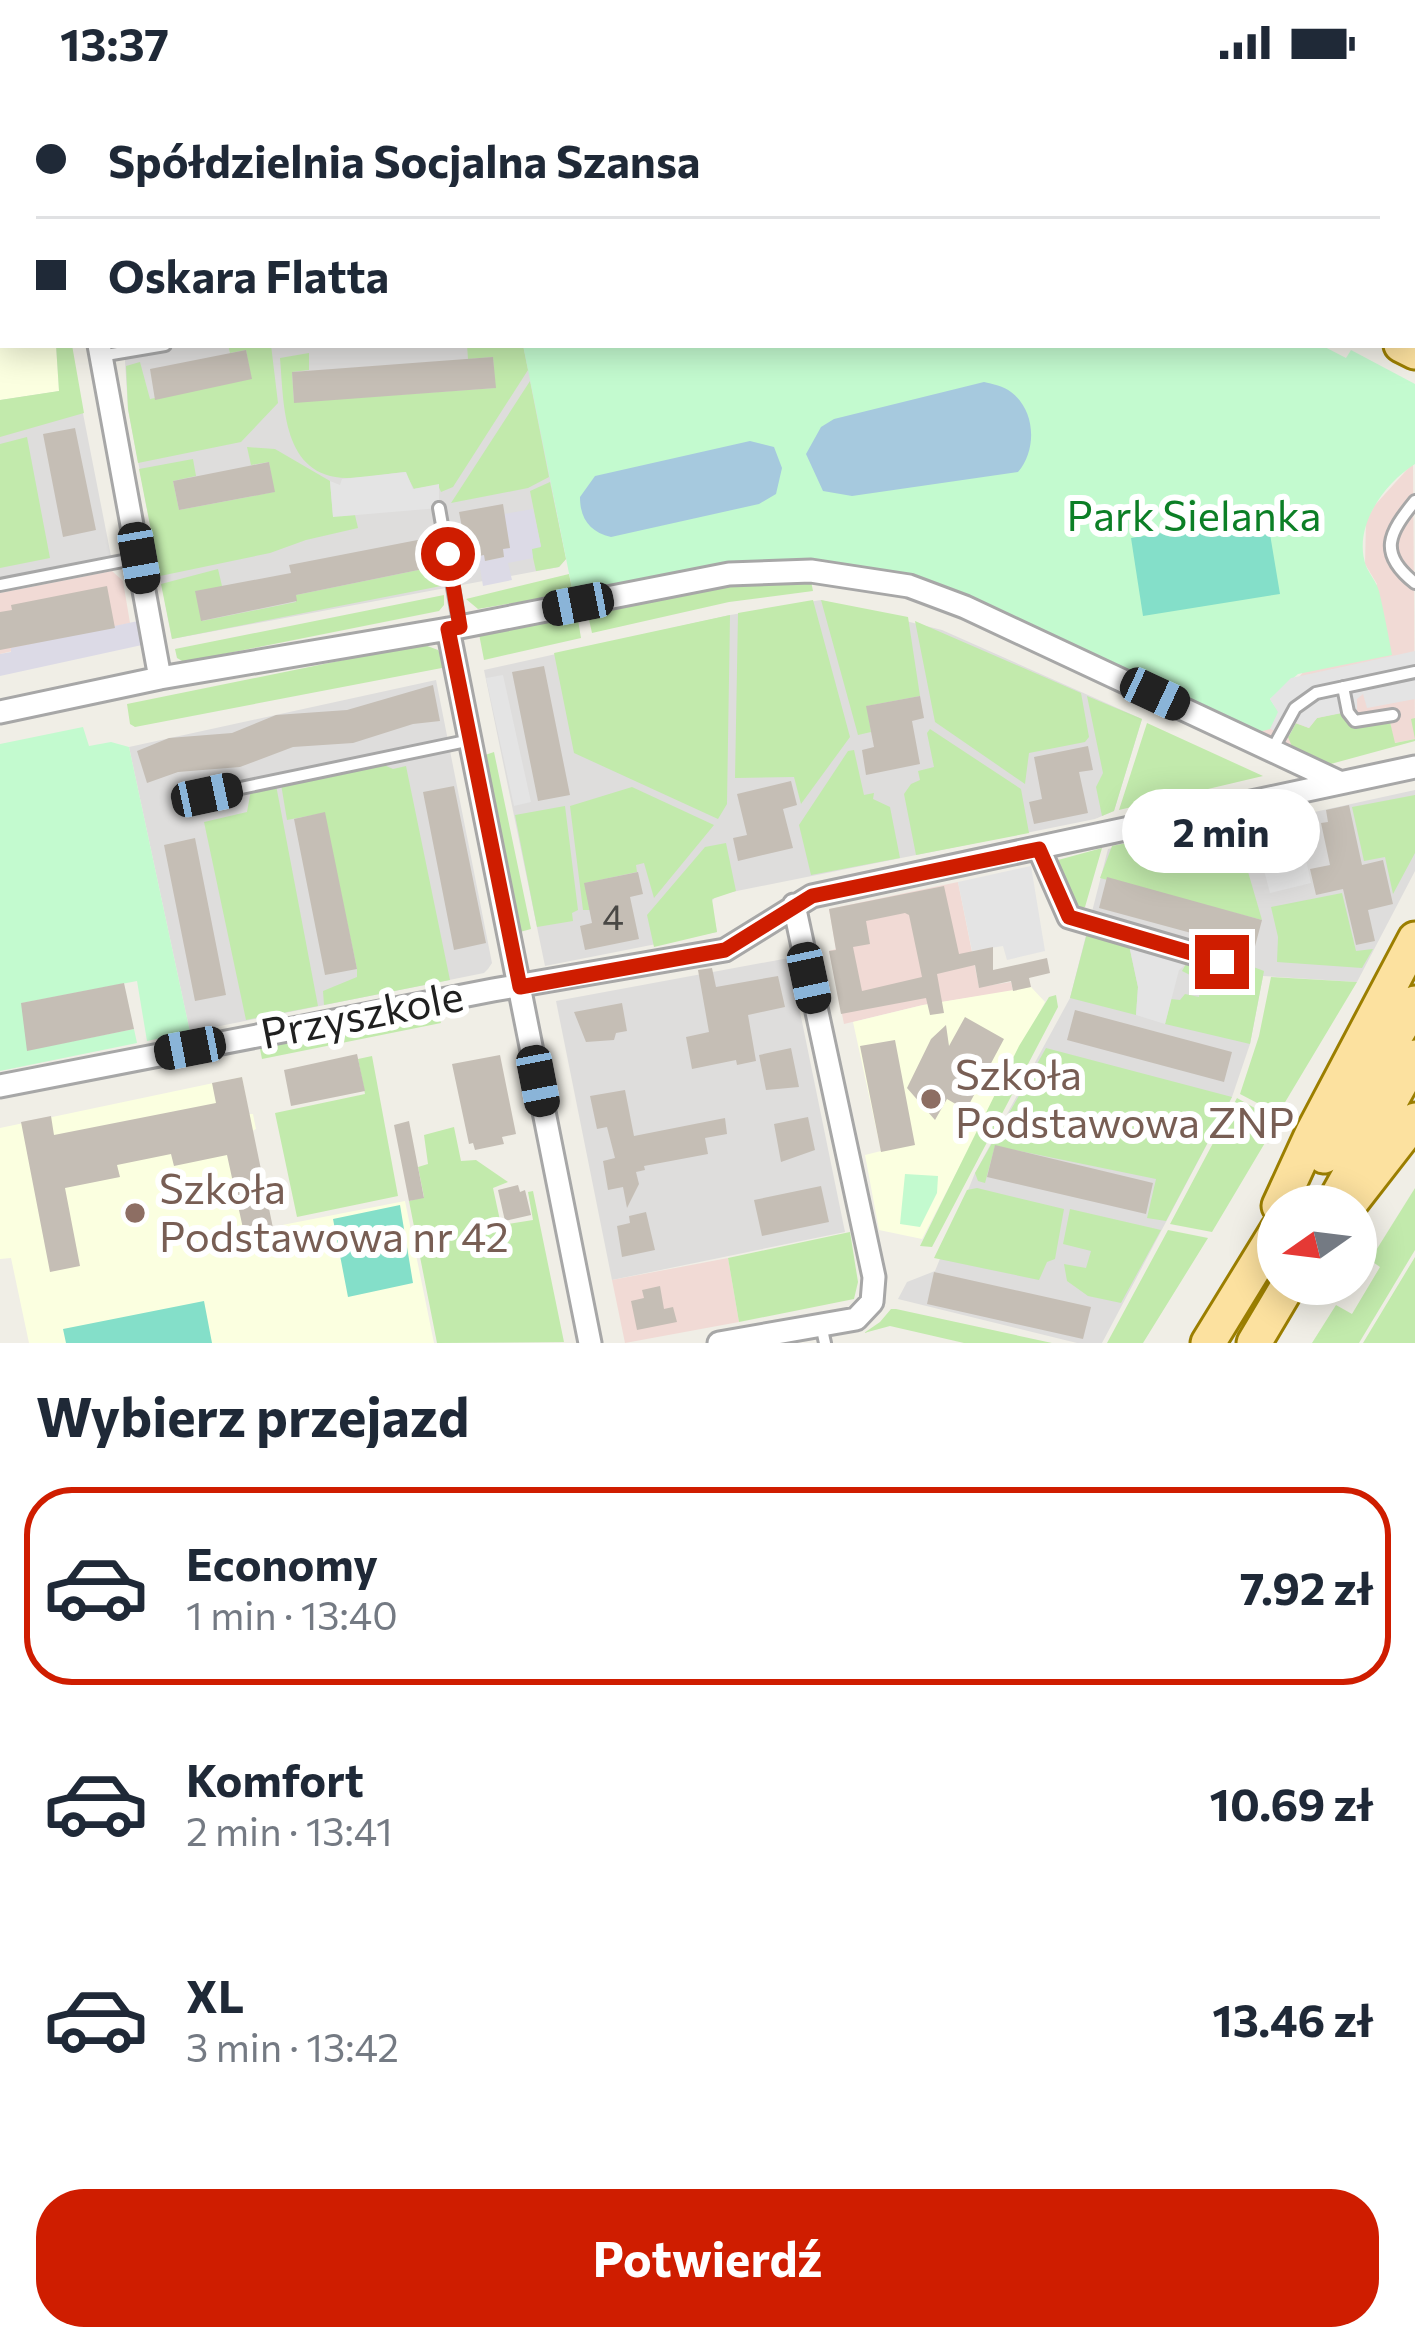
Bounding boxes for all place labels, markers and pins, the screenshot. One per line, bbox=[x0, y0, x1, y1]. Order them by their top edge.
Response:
place label: Szkoła Podstawowa ZNP bbox=[955, 1047, 1294, 1147]
marker: Szkoła Podstawowa ZNP bbox=[918, 1086, 944, 1112]
place label: Szkoła Podstawowa nr 42 bbox=[159, 1161, 509, 1261]
marker: Szkoła Podstawowa nr 42 bbox=[122, 1200, 148, 1226]

